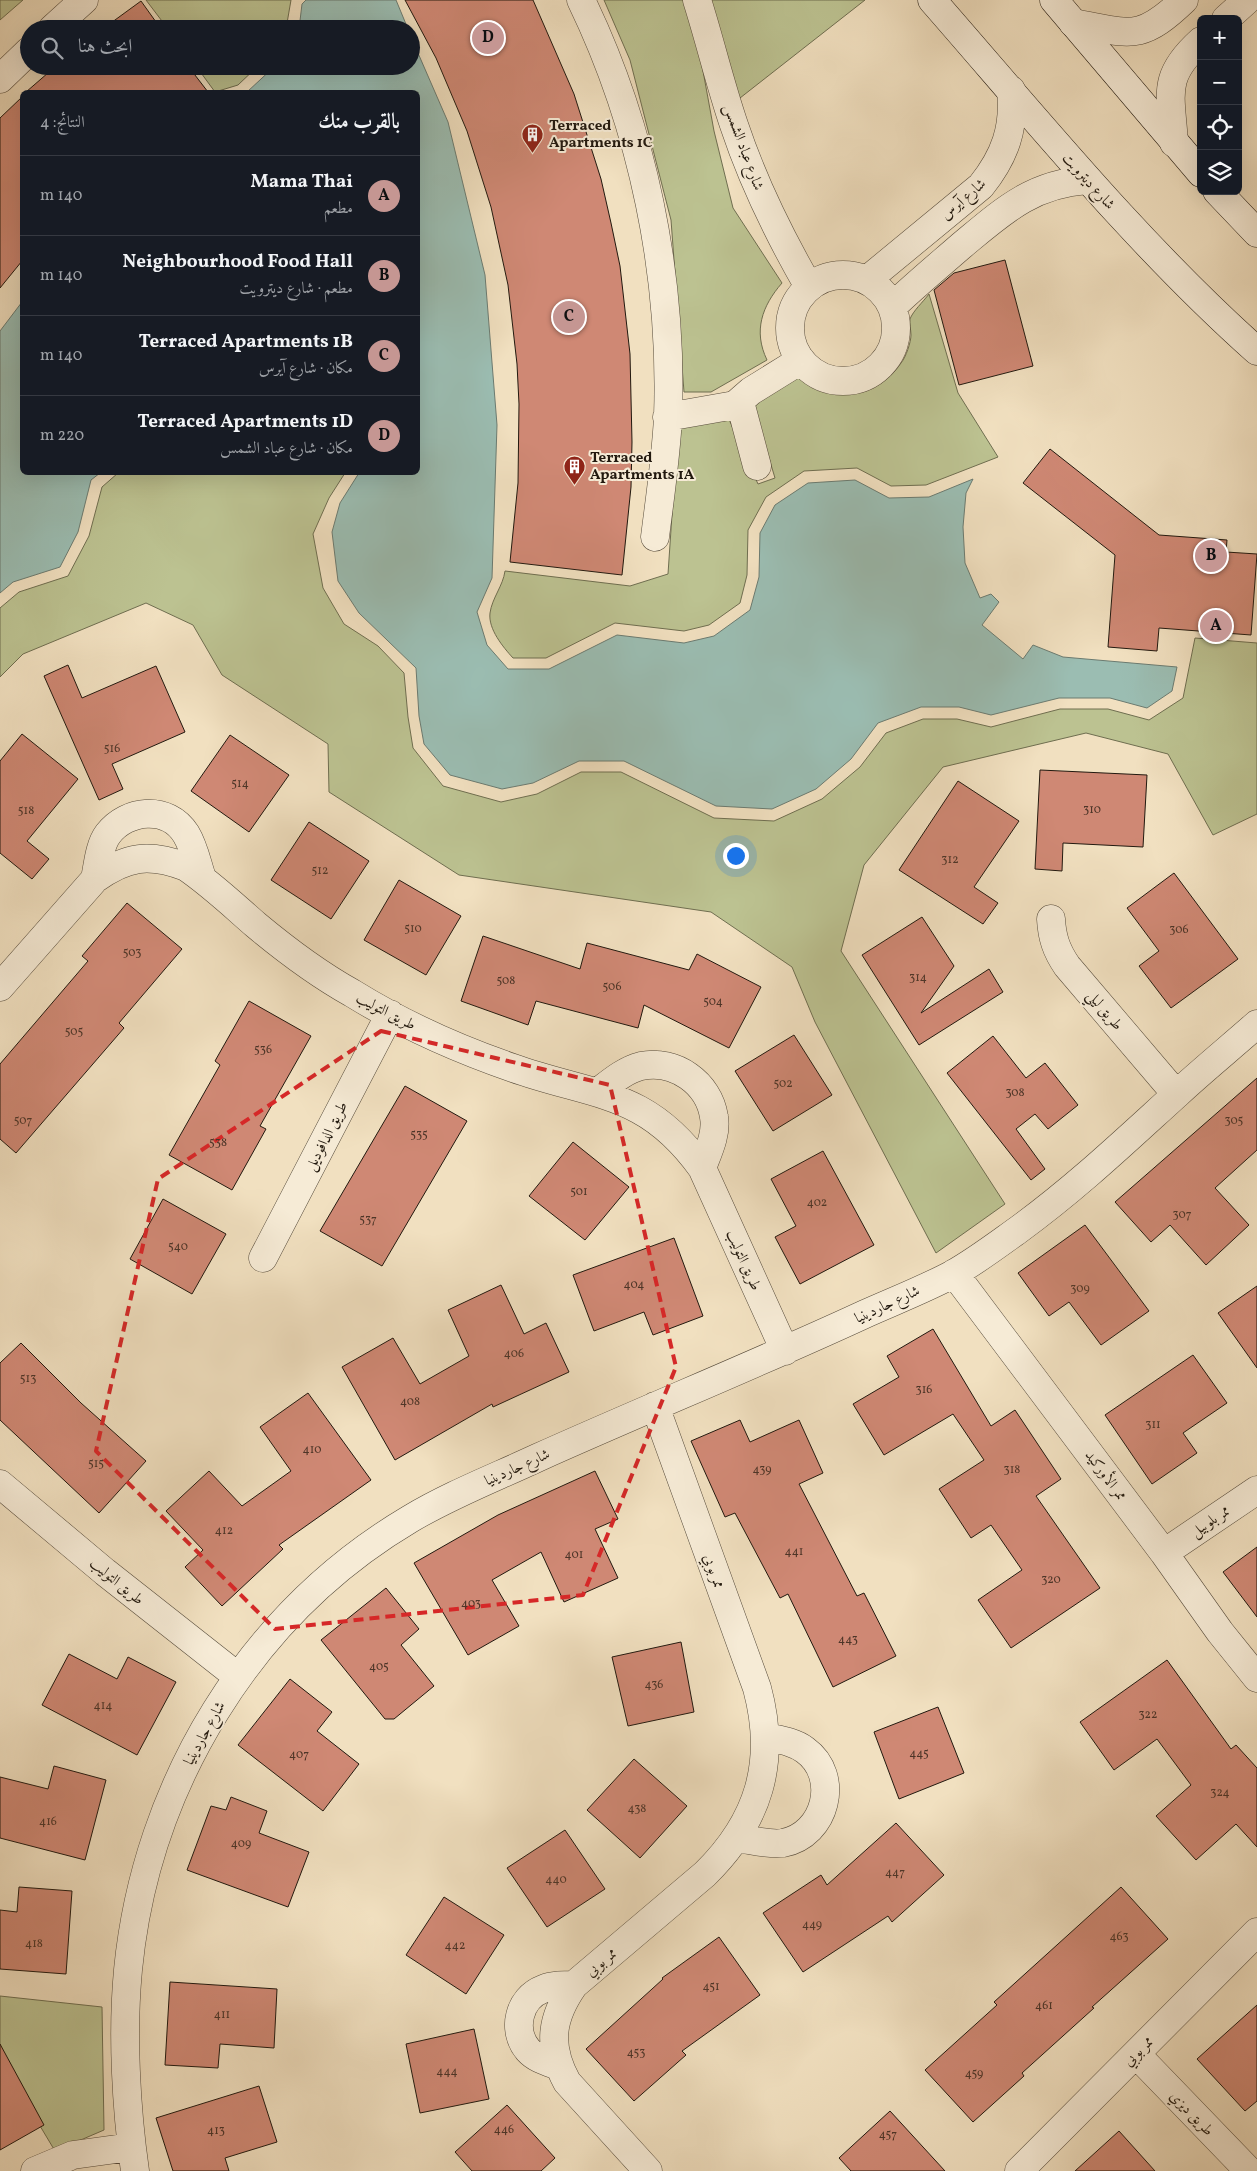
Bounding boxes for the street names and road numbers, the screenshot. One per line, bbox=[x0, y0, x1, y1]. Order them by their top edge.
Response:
street label: شارع عباد الشمس bbox=[716, 101, 768, 194]
street label: شارع ديترويت bbox=[1056, 149, 1119, 216]
street label: شارع آيرس bbox=[937, 174, 992, 227]
street label: طريق ليلي bbox=[1079, 986, 1127, 1037]
street label: طريق التوليب bbox=[352, 988, 419, 1036]
street label: طريق الدافوديل bbox=[301, 1098, 354, 1175]
street label: طريق التوليب bbox=[720, 1227, 765, 1294]
street label: شارع جاردينيا bbox=[852, 1281, 924, 1331]
street label: شارع جاردينيا bbox=[481, 1445, 554, 1493]
street label: ممر الأوركيد bbox=[1079, 1445, 1132, 1505]
street label: ممر بلوبيل bbox=[1187, 1501, 1235, 1543]
street label: ممر بوبي bbox=[697, 1551, 728, 1592]
street label: طريق التوليب bbox=[84, 1554, 148, 1611]
street label: شارع جاردينيا bbox=[179, 1698, 232, 1770]
street label: ممر بوبي bbox=[582, 1944, 622, 1983]
street label: ممر بوبي bbox=[1119, 2032, 1159, 2072]
street label: طريق ديزي bbox=[1164, 2087, 1218, 2141]

